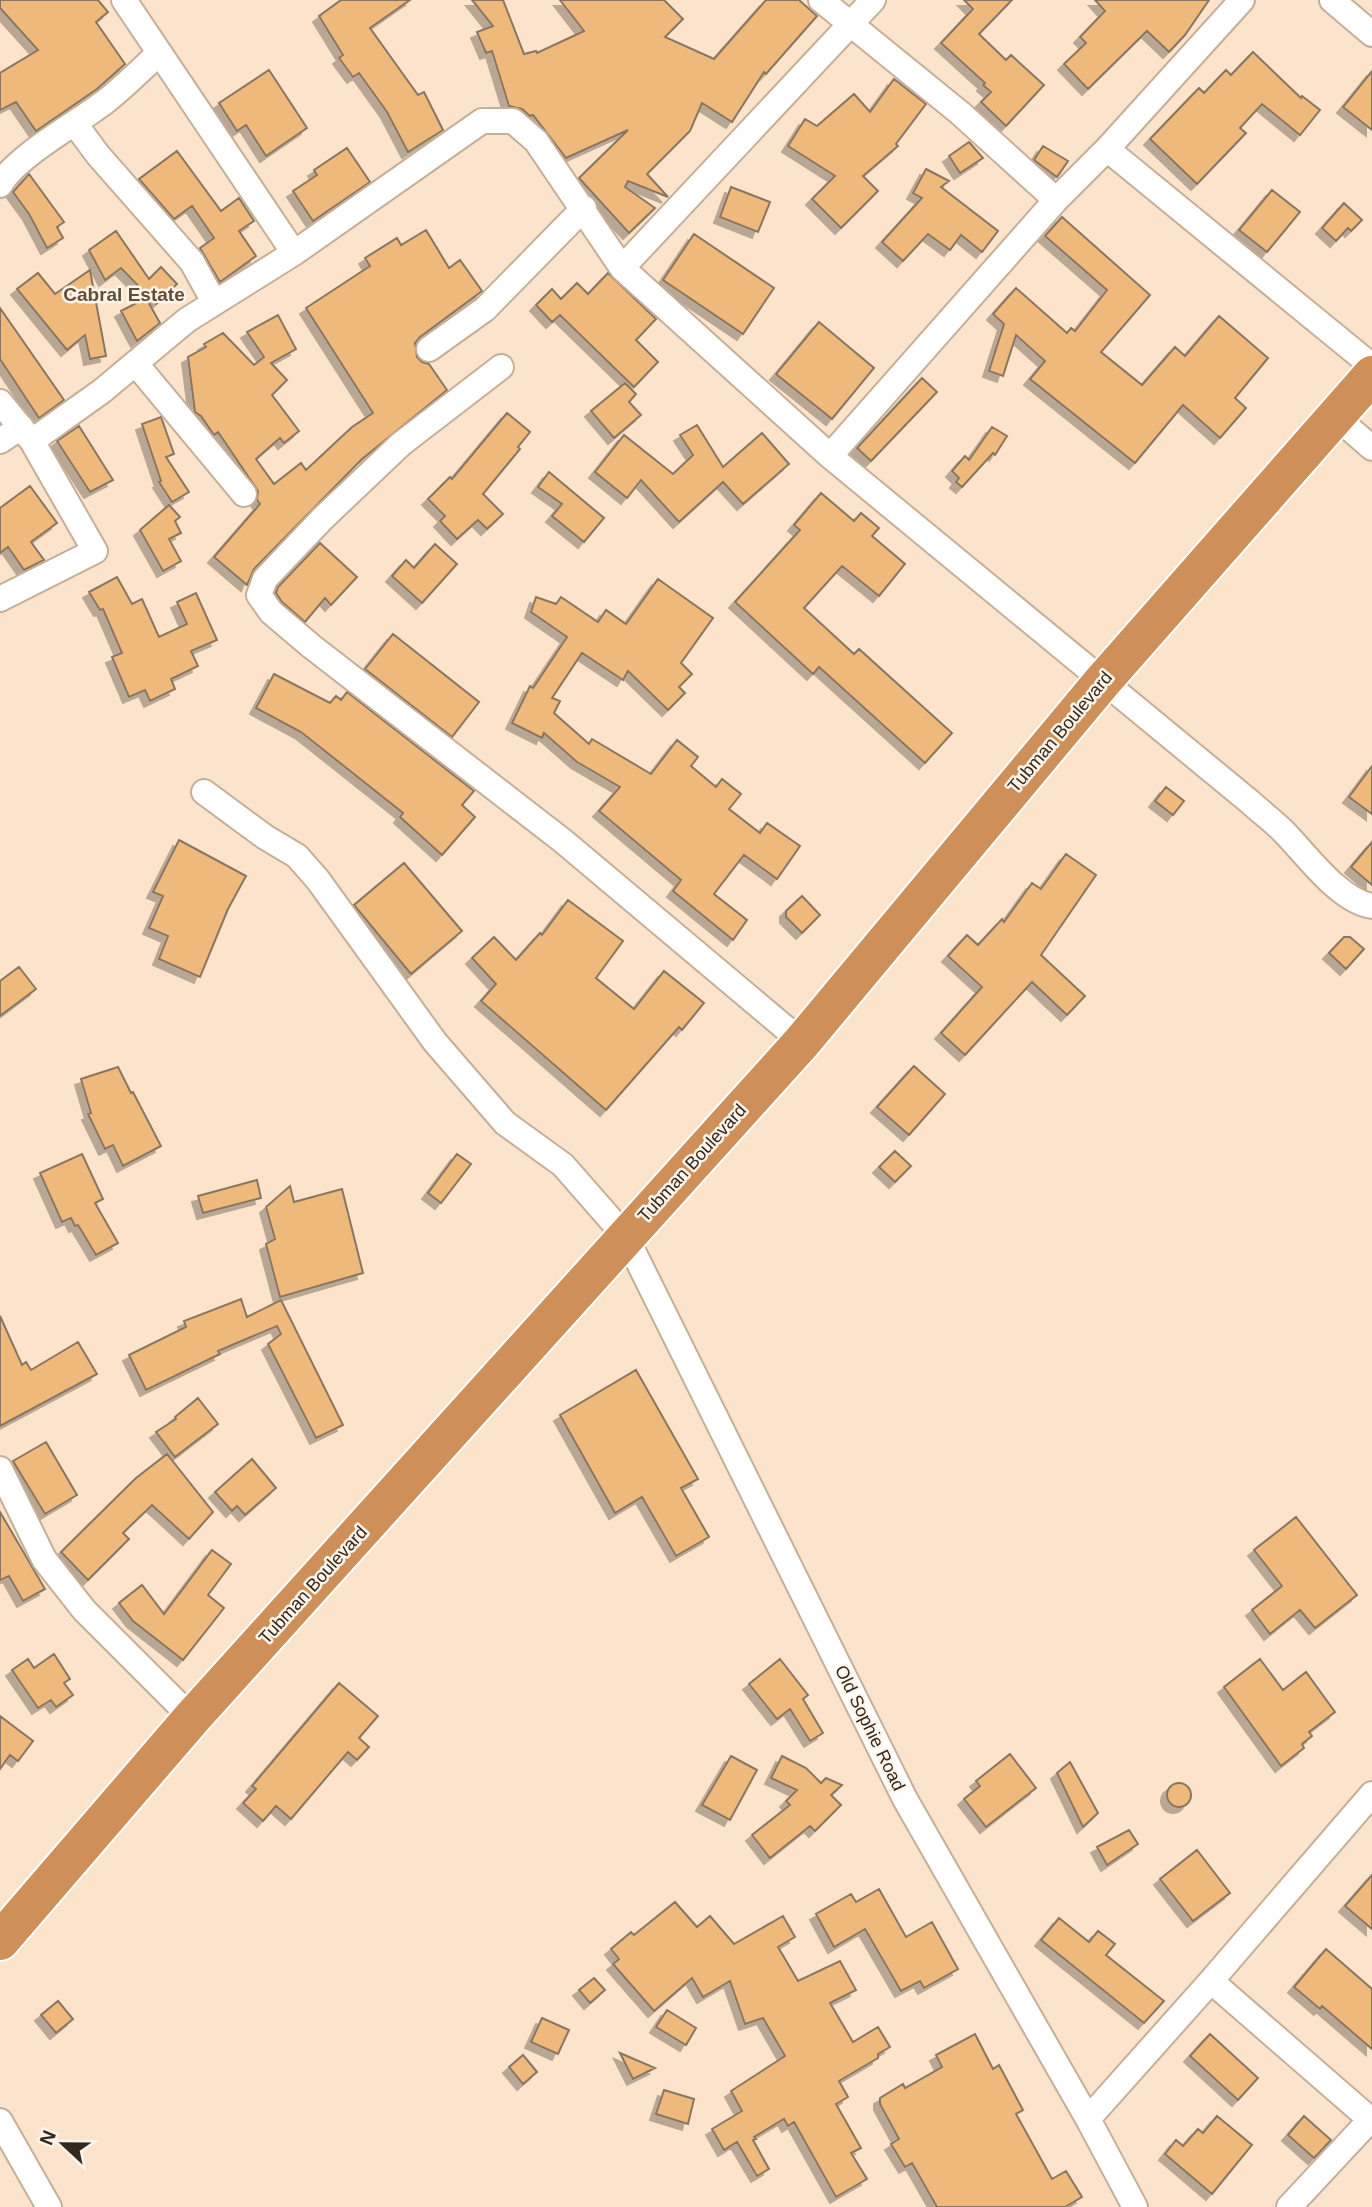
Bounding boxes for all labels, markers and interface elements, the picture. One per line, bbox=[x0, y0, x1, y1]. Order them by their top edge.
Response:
district label: Cabral Estate bbox=[63, 284, 185, 305]
street label: Tubman Boulevard bbox=[1004, 668, 1116, 796]
street label: Tubman Boulevard bbox=[634, 1100, 750, 1226]
street label: Tubman Boulevard bbox=[255, 1522, 371, 1648]
street label: Old Sophie Road bbox=[831, 1662, 909, 1794]
north arrow bbox=[28, 2109, 98, 2179]
text: N bbox=[35, 2128, 60, 2148]

